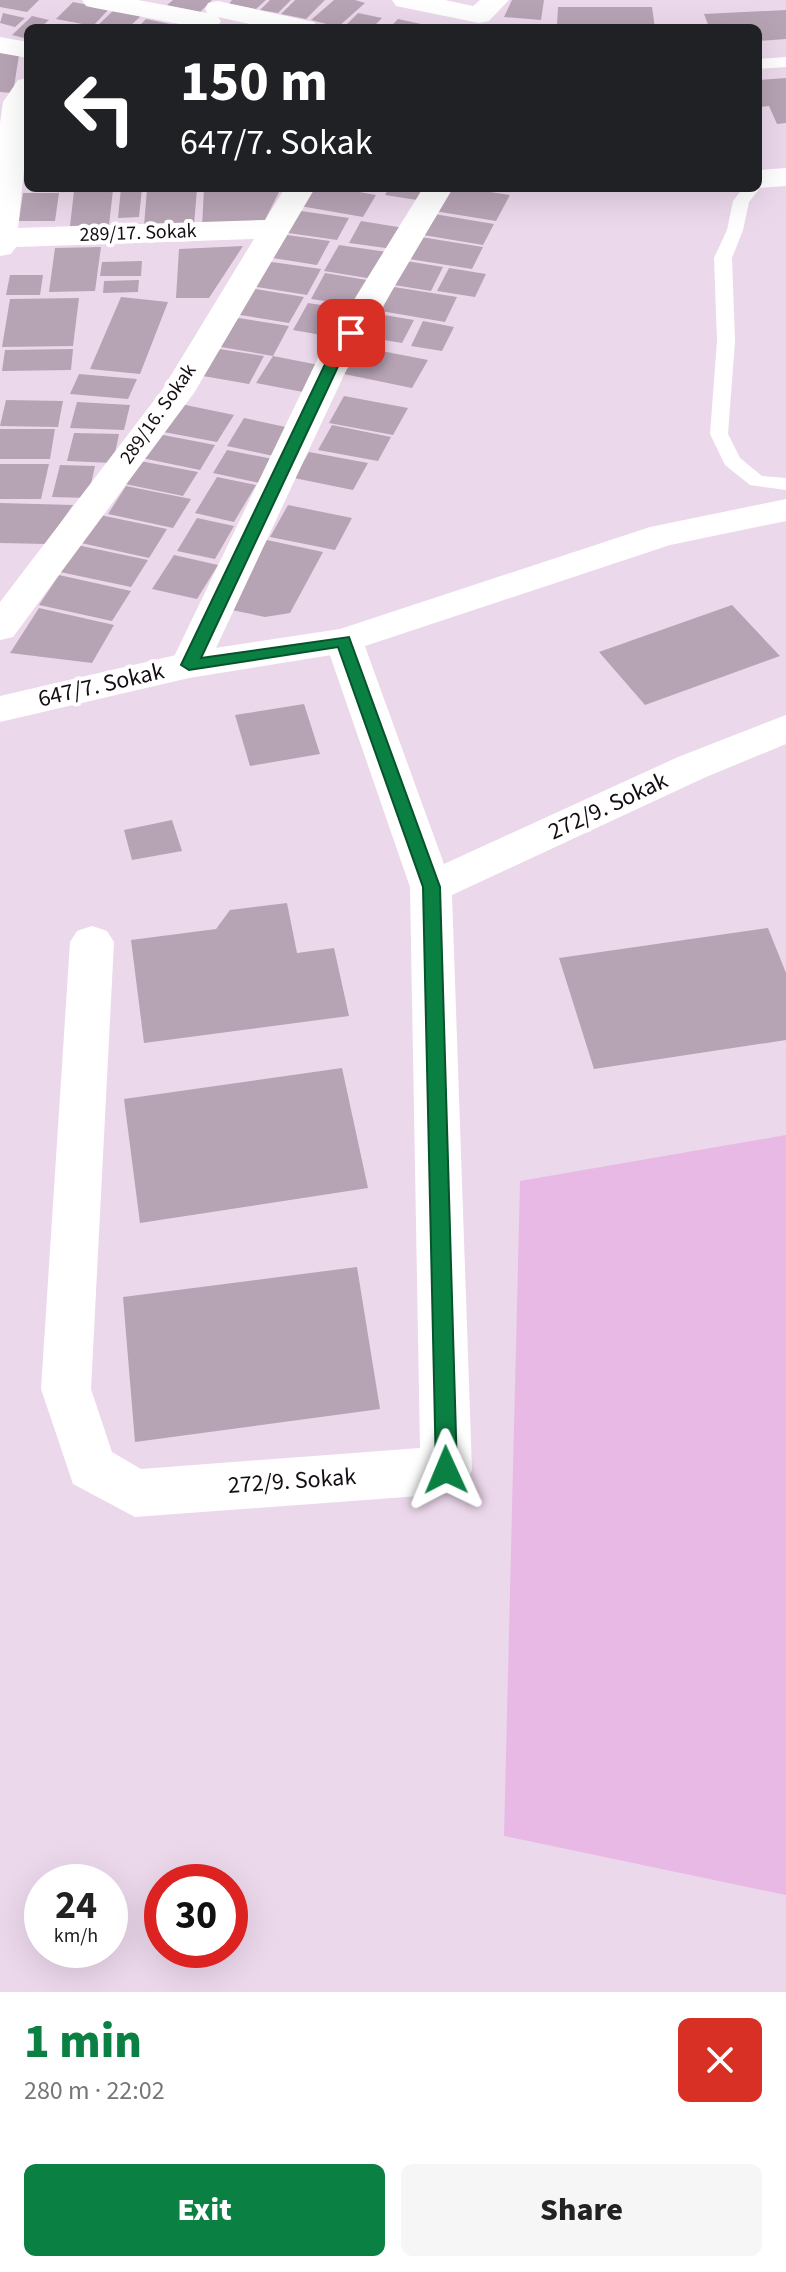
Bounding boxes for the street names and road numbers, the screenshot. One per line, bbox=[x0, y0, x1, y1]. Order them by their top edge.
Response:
street label: 289/17. Sokak bbox=[79, 217, 197, 249]
street label: 289/16. Sokak bbox=[113, 358, 203, 470]
street label: 647/7. Sokak bbox=[35, 653, 168, 716]
street label: 272/9. Sokak bbox=[542, 763, 674, 849]
street label: 272/9. Sokak bbox=[227, 1459, 357, 1503]

